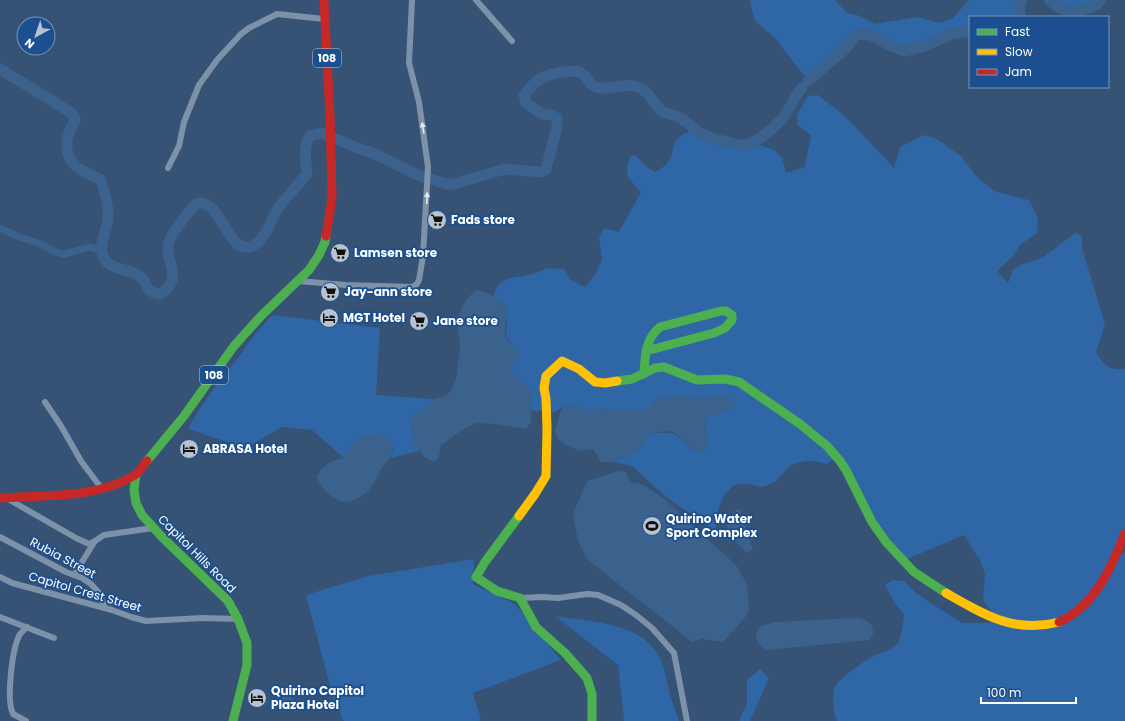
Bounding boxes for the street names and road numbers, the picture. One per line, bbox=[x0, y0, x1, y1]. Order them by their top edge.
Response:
road number: 108 bbox=[313, 49, 341, 67]
road number: 108 bbox=[200, 366, 228, 384]
street label: Capitol Hills Road bbox=[154, 511, 240, 597]
street label: Rubia Street bbox=[27, 533, 99, 582]
street label: Capitol Crest Street bbox=[27, 567, 144, 616]

